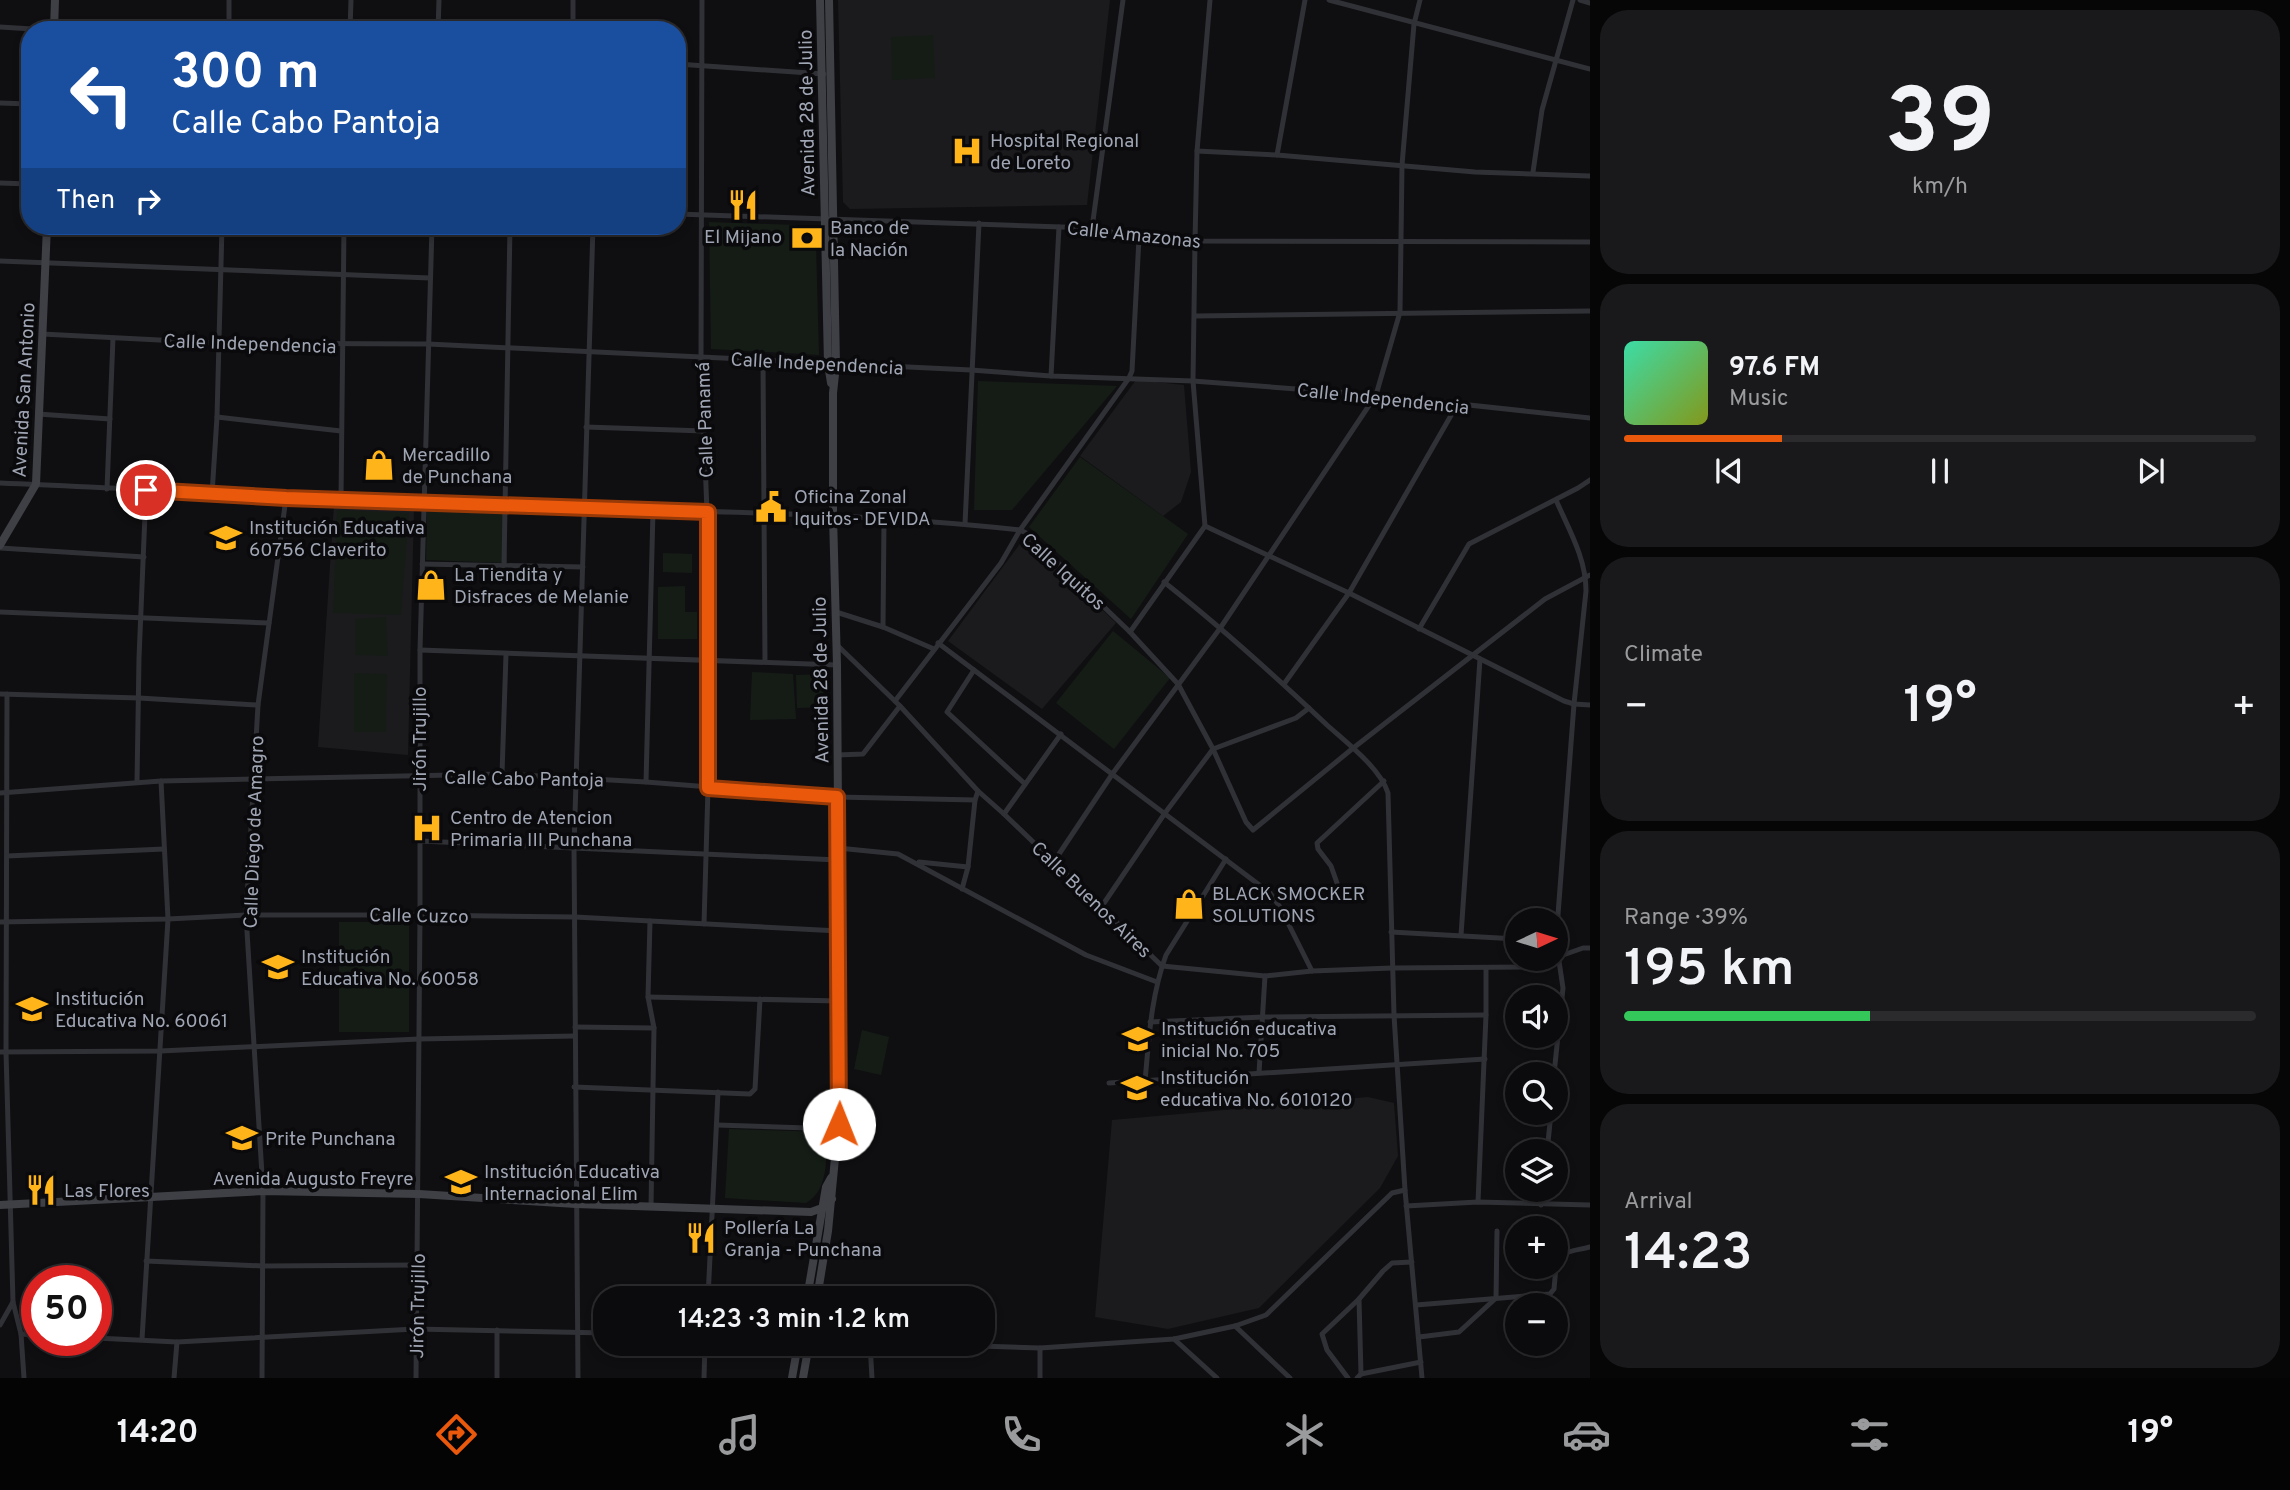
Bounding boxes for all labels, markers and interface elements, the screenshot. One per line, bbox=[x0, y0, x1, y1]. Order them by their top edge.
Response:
street label: Avenida 28 de Julio bbox=[795, 29, 821, 197]
text: 300 m bbox=[171, 44, 319, 106]
icon: left bbox=[56, 49, 147, 140]
text: 39 bbox=[1885, 70, 1995, 185]
text: Calle Cabo Pantoja bbox=[171, 105, 440, 145]
place label: Hospital Regional de Loreto bbox=[990, 130, 1139, 176]
hospital icon: Hospital Regional de Loreto bbox=[950, 134, 984, 168]
text: km/h bbox=[1912, 173, 1968, 202]
icon: right bbox=[129, 182, 167, 220]
text: Then bbox=[56, 185, 115, 218]
restaurant icon: El Mijano bbox=[726, 188, 760, 222]
place label: Banco de la Nación bbox=[830, 217, 909, 263]
street label: Calle Amazonas bbox=[1065, 217, 1202, 255]
bank icon: Banco de la Nación bbox=[790, 221, 824, 255]
place label: El Mijano bbox=[704, 226, 782, 250]
street label: Avenida San Antonio bbox=[8, 302, 42, 478]
street label: Calle Independencia bbox=[163, 330, 337, 360]
street label: Calle Independencia bbox=[730, 348, 904, 382]
text: 97.6 FM bbox=[1729, 352, 1820, 385]
street label: Calle Panamá bbox=[692, 362, 720, 478]
street label: Calle Independencia bbox=[1295, 379, 1470, 421]
text: Music bbox=[1729, 385, 1789, 414]
place label: Mercadillo de Punchana bbox=[402, 444, 512, 490]
shop icon: Mercadillo de Punchana bbox=[362, 448, 396, 482]
icon: previous bbox=[1710, 452, 1748, 490]
icon: pause bbox=[1921, 452, 1959, 490]
icon: next bbox=[2132, 452, 2170, 490]
pin bbox=[116, 460, 176, 520]
icon: arrive bbox=[127, 471, 165, 509]
place label: Oficina Zonal Iquitos- DEVIDA bbox=[794, 486, 931, 532]
public building icon: Oficina Zonal Iquitos- DEVIDA bbox=[754, 490, 788, 524]
place label: Institución Educativa 60756 Claverito bbox=[249, 517, 425, 563]
school or university icon: Institución Educativa 60756 Claverito bbox=[209, 521, 243, 555]
street label: Calle Iquitos bbox=[1016, 528, 1110, 616]
place label: La Tiendita y Disfraces de Melanie bbox=[454, 564, 629, 610]
shop icon: La Tiendita y Disfraces de Melanie bbox=[414, 568, 448, 602]
street label: Avenida 28 de Julio bbox=[809, 596, 835, 764]
text: Climate bbox=[1624, 641, 1703, 670]
text: 19° bbox=[1903, 675, 1977, 741]
text: − bbox=[1624, 684, 1649, 733]
text: + bbox=[2231, 684, 2256, 733]
street label: Jirón Trujillo bbox=[409, 686, 433, 792]
street label: Calle Diego de Amagro bbox=[240, 735, 270, 929]
street label: Calle Cabo Pantoja bbox=[444, 767, 604, 793]
place label: Centro de Atencion Primaria III Punchana bbox=[450, 807, 632, 853]
hospital icon: Centro de Atencion Primaria III Punchana bbox=[410, 811, 444, 845]
street label: Calle Buenos Aires bbox=[1025, 837, 1156, 964]
place label: BLACK SMOCKER SOLUTIONS bbox=[1212, 883, 1366, 929]
shop icon: BLACK SMOCKER SOLUTIONS bbox=[1172, 887, 1206, 921]
street label: Calle Cuzco bbox=[369, 904, 469, 930]
text: Range · 39% bbox=[1624, 904, 1748, 933]
north arrow bbox=[1505, 908, 1568, 971]
map controls bbox=[1505, 908, 1568, 1356]
text: 195 km bbox=[1624, 938, 1794, 1004]
place label: Institución Educativa No. 60058 bbox=[301, 946, 479, 992]
school or university icon: Institución Educativa No. 60058 bbox=[261, 950, 295, 984]
button: sound bbox=[1505, 985, 1568, 1048]
place label: Institución Educativa No. 60061 bbox=[55, 988, 228, 1034]
school or university icon: Institución Educativa No. 60061 bbox=[15, 992, 49, 1026]
place label: Institución educativa inicial No. 705 bbox=[1161, 1018, 1337, 1064]
school or university icon: Institución educativa inicial No. 705 bbox=[1121, 1022, 1155, 1056]
button: search bbox=[1505, 1062, 1568, 1125]
place label: Institución educativa No. 6010120 bbox=[1160, 1067, 1353, 1113]
school or university icon: Institución educativa No. 6010120 bbox=[1120, 1071, 1154, 1105]
position arrow bbox=[802, 1087, 876, 1161]
school or university icon: Prite Punchana bbox=[225, 1121, 259, 1155]
place label: Prite Punchana bbox=[265, 1128, 396, 1152]
button: layers bbox=[1505, 1139, 1568, 1202]
place label: Institución Educativa Internacional Elim bbox=[484, 1161, 660, 1207]
school or university icon: Institución Educativa Internacional Elim bbox=[444, 1165, 478, 1199]
street label: Avenida Augusto Freyre bbox=[213, 1168, 413, 1192]
restaurant icon: Las Flores bbox=[24, 1173, 58, 1207]
place label: Las Flores bbox=[64, 1180, 150, 1204]
text: Arrival bbox=[1624, 1188, 1693, 1217]
button: + bbox=[1505, 1216, 1568, 1279]
place label: Pollería La Granja - Punchana bbox=[724, 1217, 882, 1263]
restaurant icon: Pollería La Granja - Punchana bbox=[684, 1221, 718, 1255]
text: 14:23 bbox=[1624, 1222, 1752, 1288]
street label: Jirón Trujillo bbox=[406, 1253, 432, 1359]
speed limit sign: 50 bbox=[21, 1265, 112, 1356]
button: − bbox=[1505, 1293, 1568, 1356]
text: 14:23 · 3 min · 1.2 km bbox=[678, 1304, 910, 1337]
icon: directions bbox=[432, 1410, 481, 1459]
icon: music bbox=[715, 1410, 764, 1459]
icon: phone bbox=[997, 1410, 1046, 1459]
icon: climate bbox=[1280, 1410, 1329, 1459]
icon: car bbox=[1562, 1410, 1611, 1459]
icon: filters bbox=[1845, 1410, 1894, 1459]
text: 14:20 bbox=[117, 1414, 199, 1454]
text: 19° bbox=[2127, 1414, 2173, 1454]

